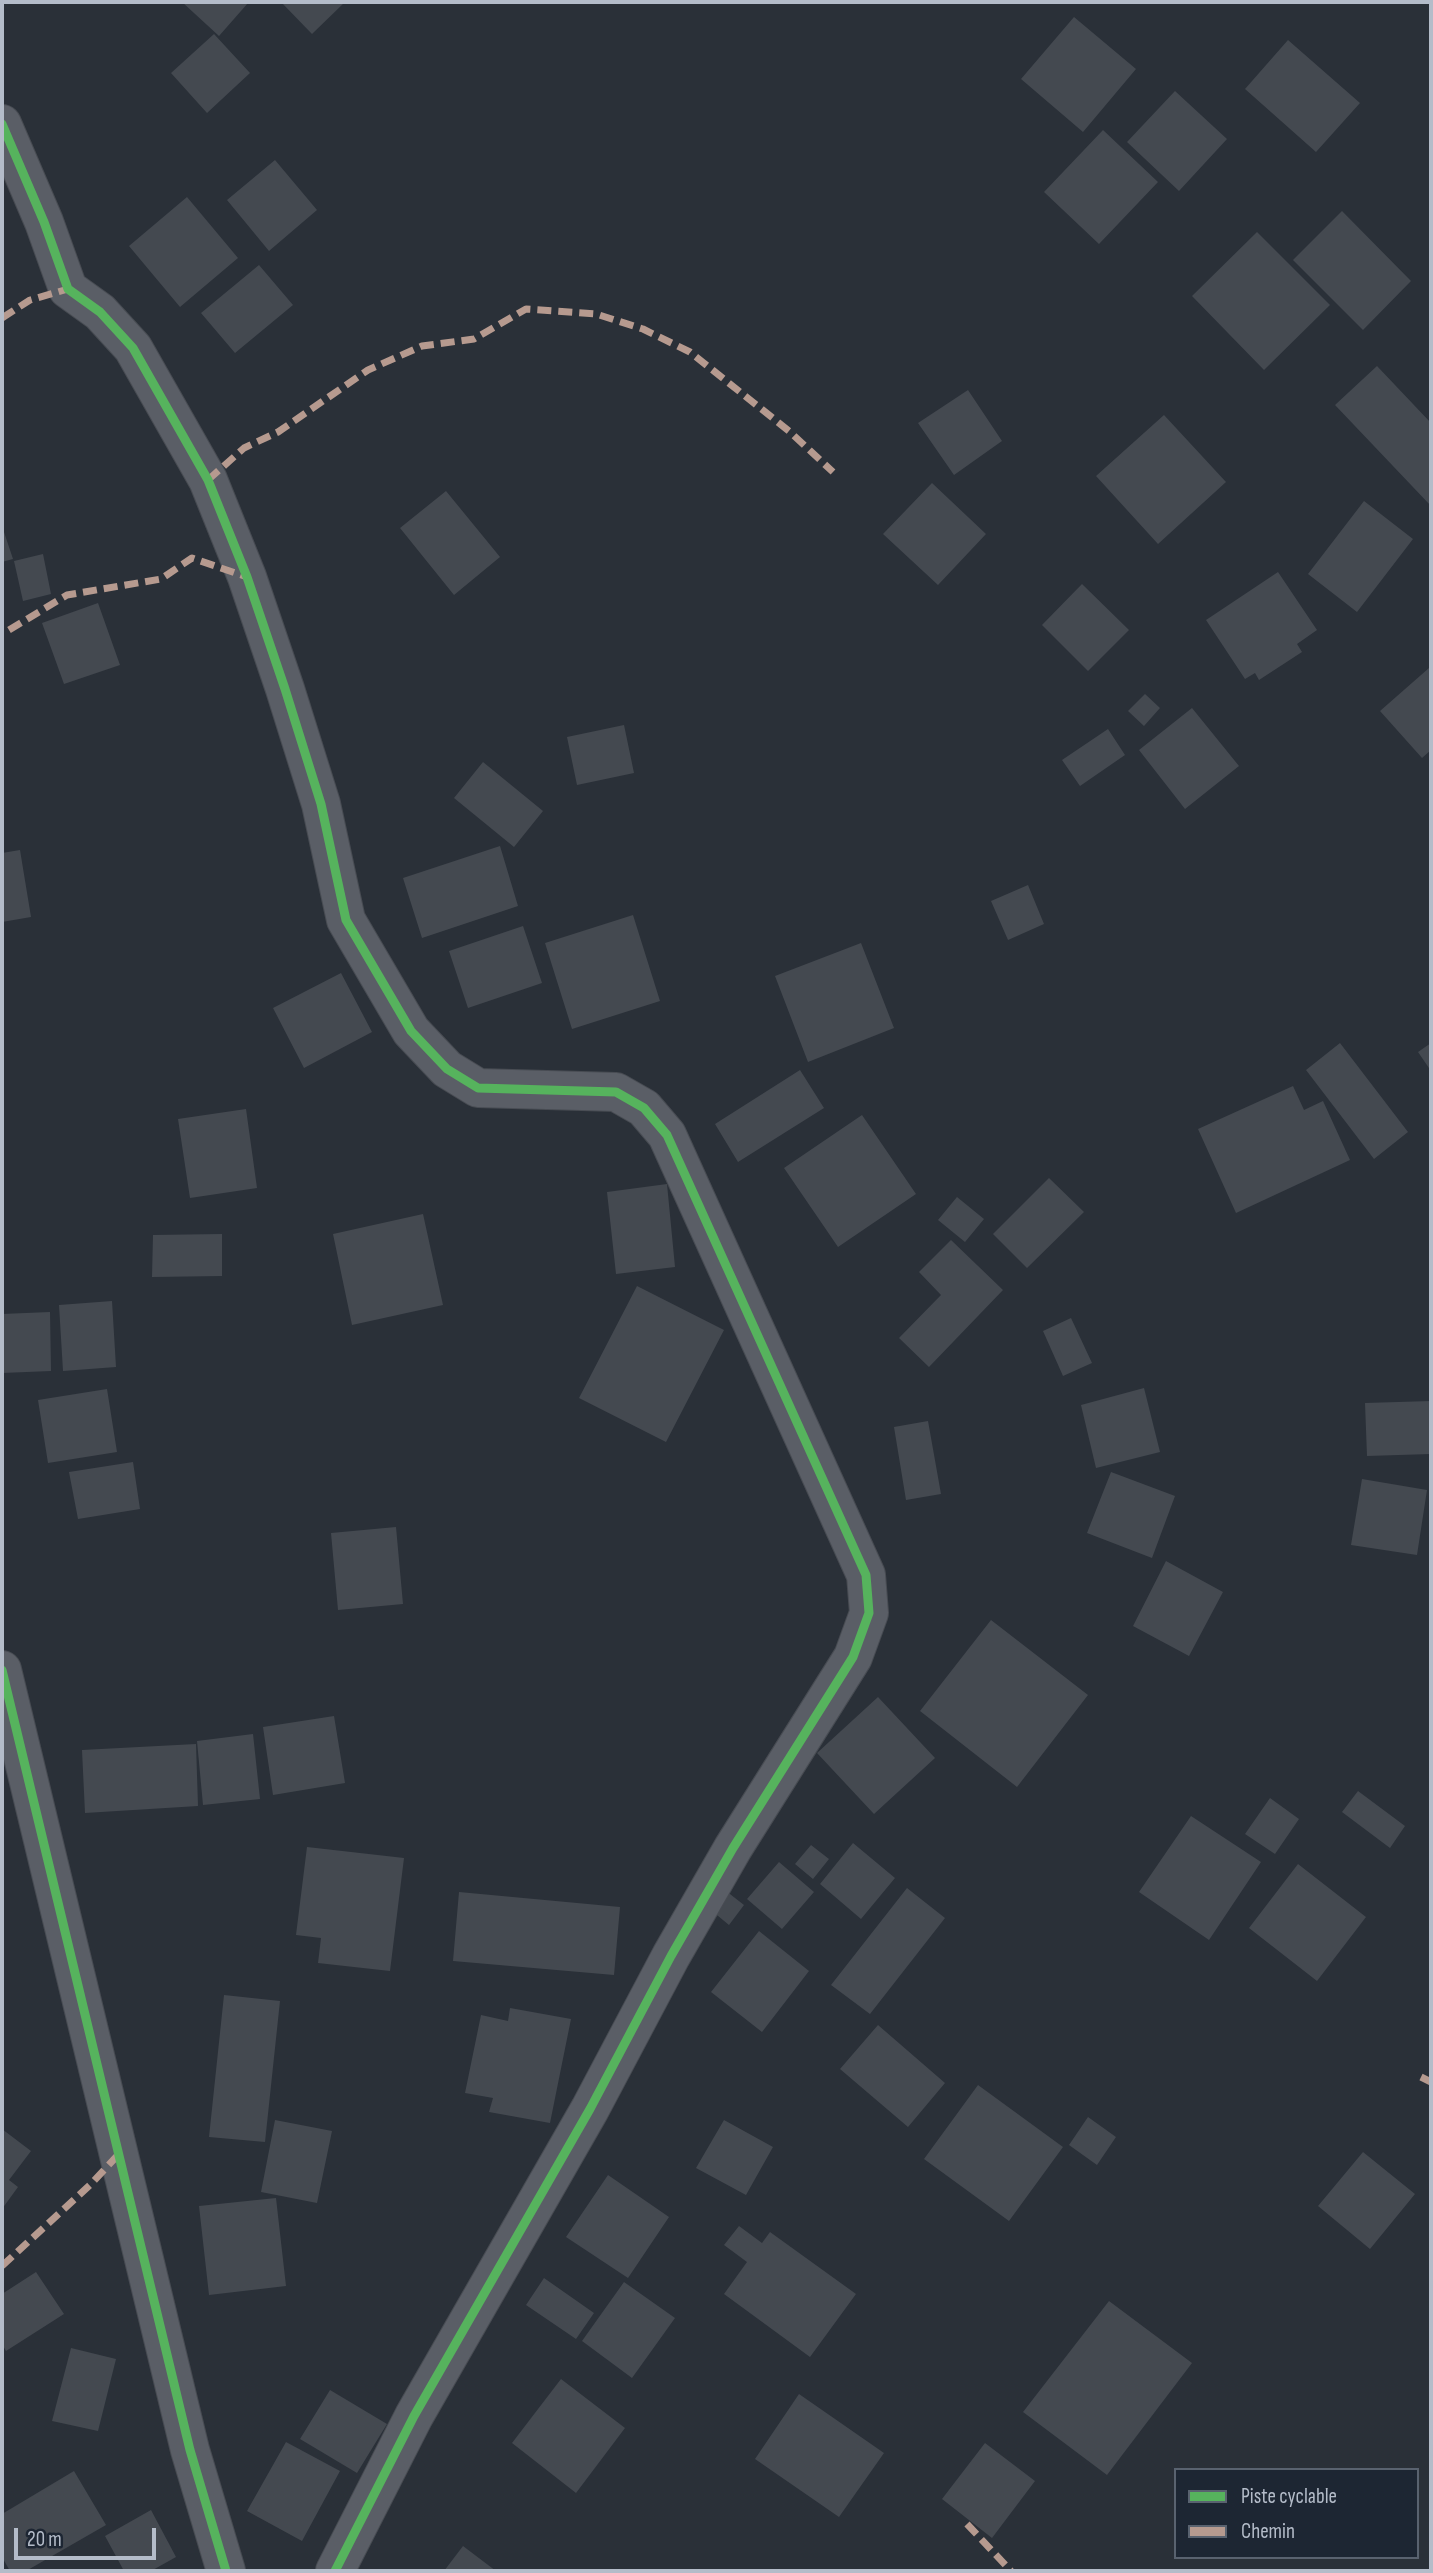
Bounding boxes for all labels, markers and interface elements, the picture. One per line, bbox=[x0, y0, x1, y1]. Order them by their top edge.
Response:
legend bbox=[1174, 2468, 1419, 2559]
text: Piste cyclable bbox=[1241, 2484, 1337, 2509]
scale bar bbox=[18, 2514, 159, 2558]
text: Chemin bbox=[1241, 2519, 1295, 2544]
text: 20 m bbox=[27, 2527, 62, 2552]

